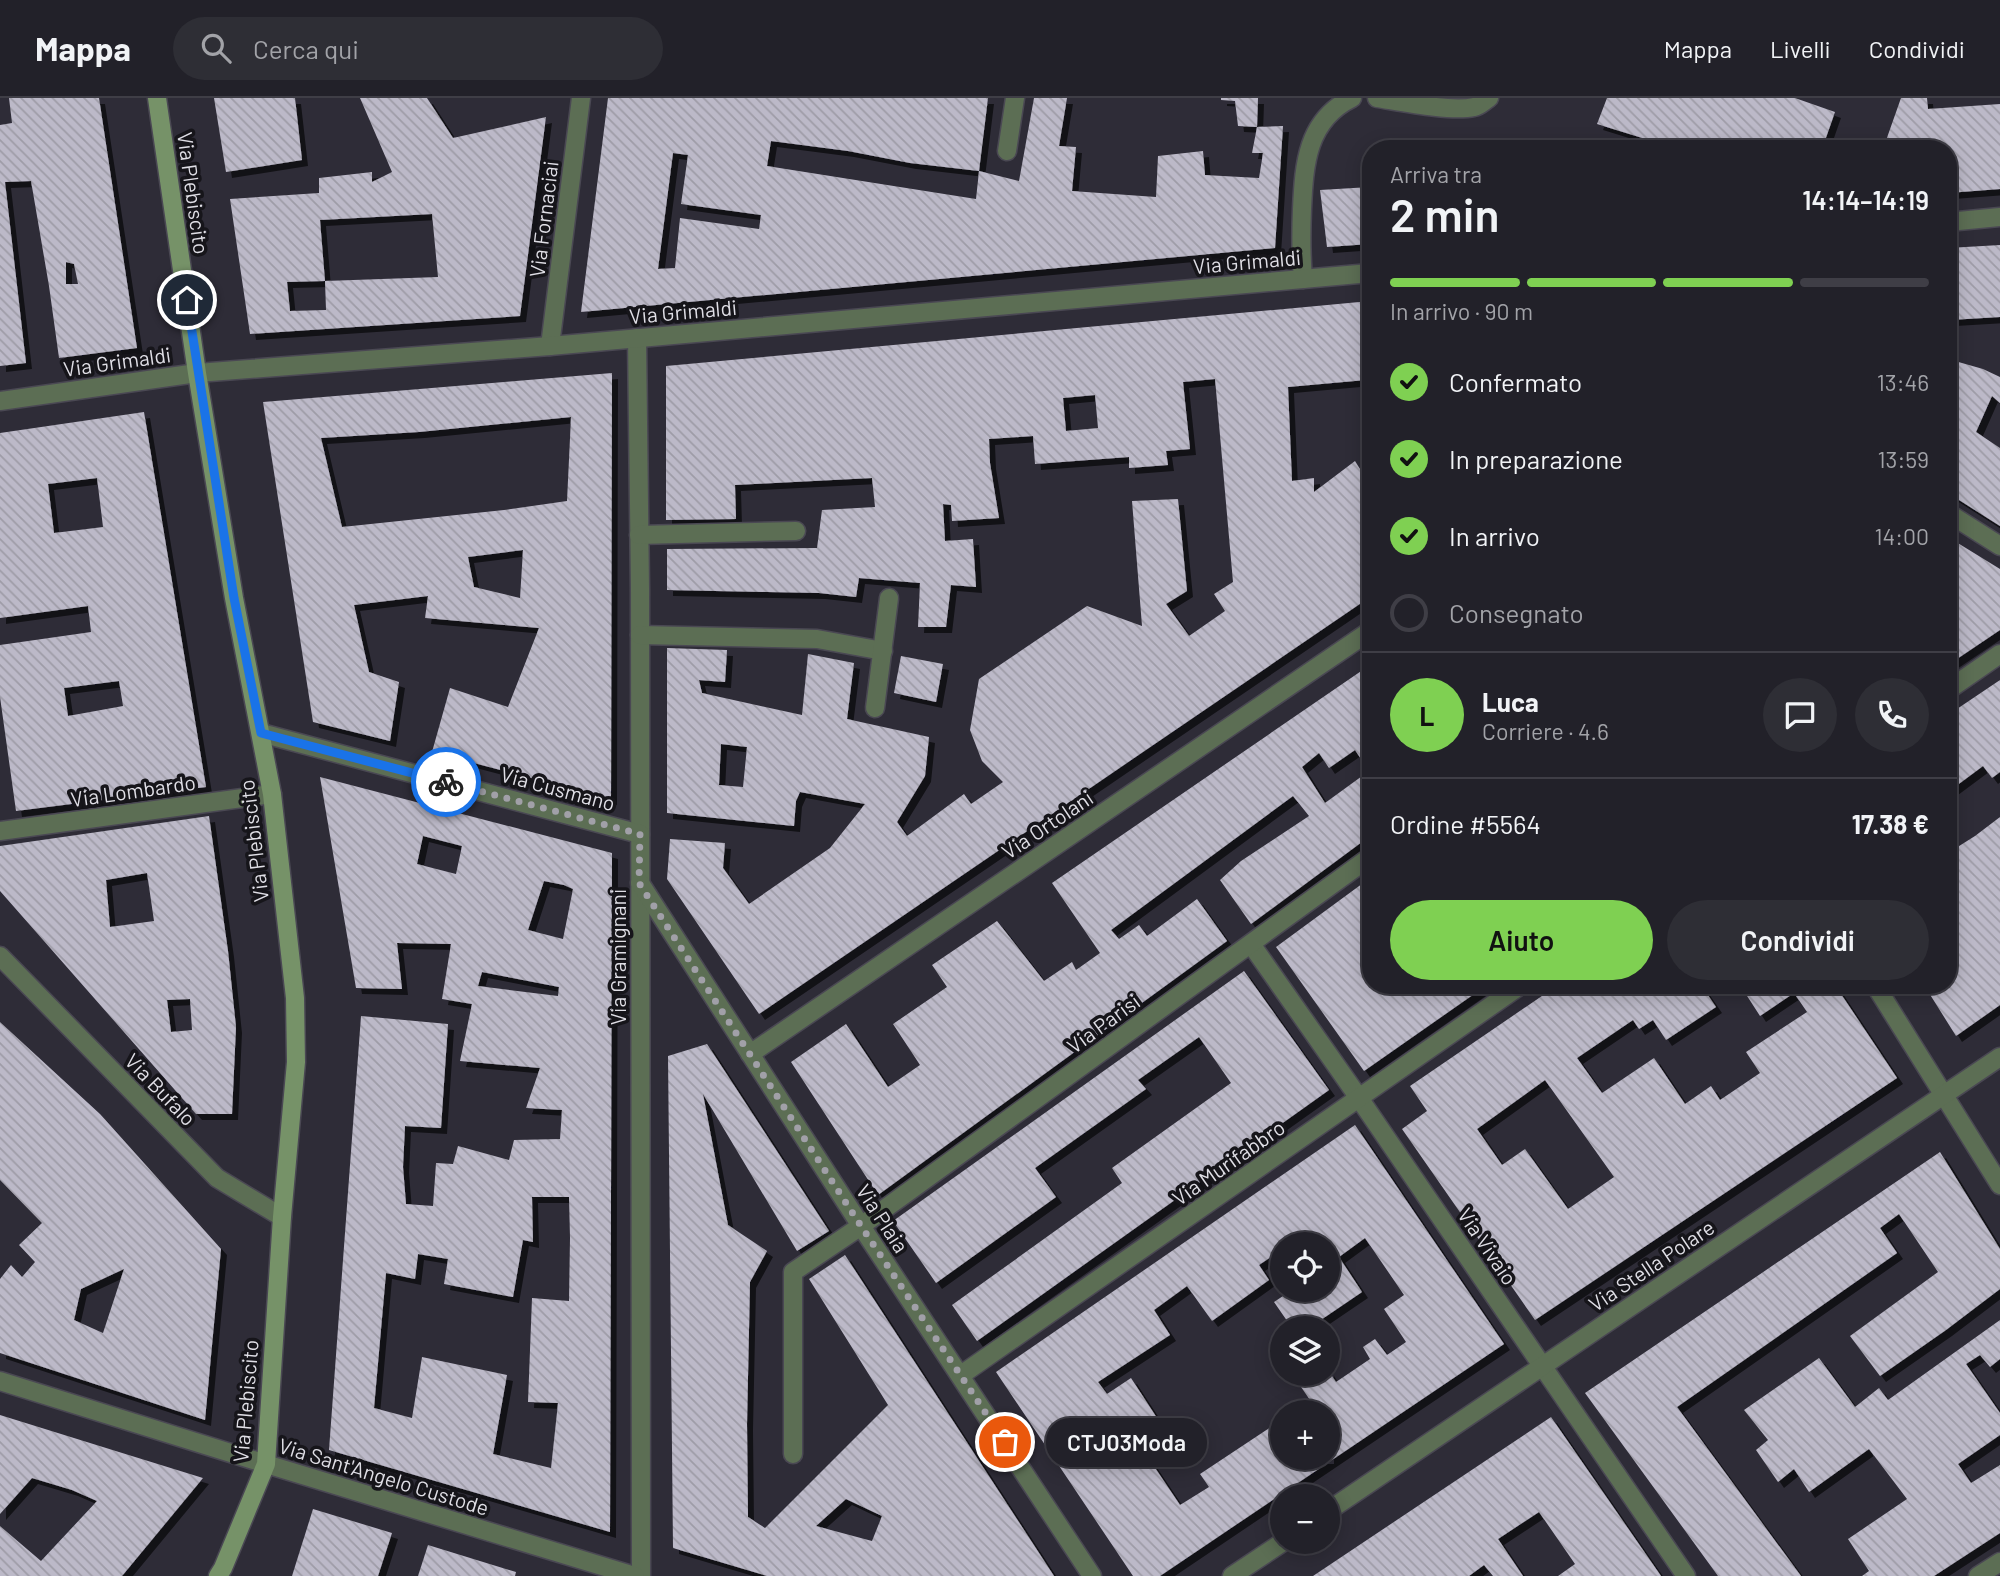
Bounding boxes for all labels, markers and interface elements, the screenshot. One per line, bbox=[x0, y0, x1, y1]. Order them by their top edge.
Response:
search box bbox=[173, 17, 663, 80]
text: Mappa bbox=[35, 28, 131, 68]
icon: search bbox=[197, 29, 235, 67]
text: Cerca qui bbox=[253, 33, 359, 64]
text: Mappa bbox=[1664, 34, 1732, 63]
text: Livelli bbox=[1770, 34, 1831, 63]
text: Condividi bbox=[1869, 34, 1965, 63]
street label: Via Plebiscito bbox=[173, 130, 215, 256]
street label: Via Fornaciai bbox=[523, 159, 563, 279]
text: Arriva tra bbox=[1390, 160, 1482, 188]
text: 14:14–14:19 bbox=[1802, 184, 1929, 215]
text: 2 min bbox=[1390, 186, 1499, 241]
street label: Via Grimaldi bbox=[1192, 244, 1302, 278]
pin bbox=[157, 270, 217, 330]
icon: home bbox=[168, 281, 206, 319]
street label: Via Grimaldi bbox=[628, 294, 738, 328]
text: In arrivo · 90 m bbox=[1390, 297, 1533, 325]
street label: Via Grimaldi bbox=[62, 341, 172, 381]
icon: check bbox=[1390, 363, 1428, 401]
text: Confermato bbox=[1449, 366, 1582, 397]
text: 13:46 bbox=[1877, 368, 1929, 396]
icon: check bbox=[1390, 440, 1428, 478]
text: In preparazione bbox=[1449, 443, 1623, 474]
text: 13:59 bbox=[1878, 445, 1929, 473]
icon: check bbox=[1390, 517, 1428, 555]
text: In arrivo bbox=[1449, 520, 1540, 551]
text: 14:00 bbox=[1874, 522, 1929, 550]
text: Consegnato bbox=[1449, 597, 1584, 628]
button: chat bbox=[1763, 678, 1837, 752]
button: phone bbox=[1855, 678, 1929, 752]
text: Luca bbox=[1482, 686, 1539, 717]
text: L bbox=[1420, 700, 1434, 731]
text: Corriere · 4.6 bbox=[1482, 717, 1609, 745]
courier bbox=[411, 747, 481, 817]
street label: Via Cusmano bbox=[498, 761, 618, 815]
icon: bike bbox=[427, 763, 465, 801]
street label: Via Lombardo bbox=[69, 769, 197, 811]
street label: Via Plebiscito bbox=[233, 778, 273, 904]
street label: Via Ortolani bbox=[997, 784, 1097, 864]
text: Ordine #5564 bbox=[1390, 808, 1541, 839]
text: 17.38 € bbox=[1852, 808, 1929, 839]
street label: Via Gramignani bbox=[605, 889, 630, 1025]
button: Aiuto bbox=[1390, 900, 1653, 980]
button: Condividi bbox=[1667, 900, 1929, 980]
street label: Via Parisi bbox=[1062, 988, 1144, 1058]
street label: Via Bufalo bbox=[120, 1048, 202, 1130]
street label: Via Murifabbro bbox=[1167, 1114, 1289, 1210]
street label: Via Plaia bbox=[852, 1179, 914, 1257]
street label: Via Vivaio bbox=[1453, 1203, 1523, 1289]
street label: Via Stella Polare bbox=[1584, 1214, 1718, 1316]
map controls bbox=[1270, 1232, 1340, 1554]
button: locate bbox=[1270, 1232, 1340, 1302]
button: layers bbox=[1270, 1316, 1340, 1386]
street label: Via Plebiscito bbox=[227, 1339, 263, 1463]
button: + bbox=[1270, 1400, 1340, 1470]
pin bbox=[975, 1412, 1035, 1472]
callout: CTJ03Moda bbox=[1047, 1418, 1208, 1466]
icon: bag bbox=[986, 1423, 1024, 1461]
text: CTJ03Moda bbox=[1067, 1428, 1186, 1456]
street label: Via Sant'Angelo Custode bbox=[276, 1432, 492, 1520]
button: − bbox=[1270, 1484, 1340, 1554]

